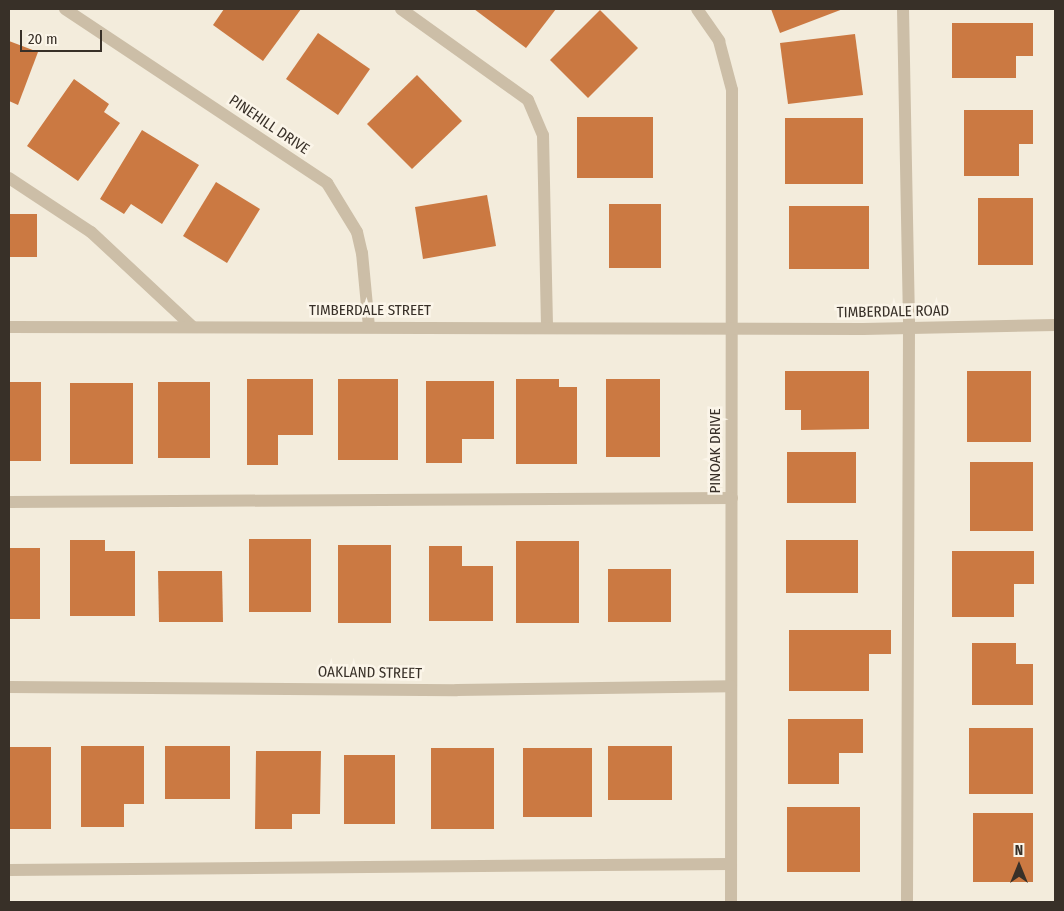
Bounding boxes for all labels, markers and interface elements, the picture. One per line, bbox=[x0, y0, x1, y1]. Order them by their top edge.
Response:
scale bar bbox=[22, 20, 105, 52]
text: 20 m bbox=[28, 30, 58, 48]
street label: PINEHILL DRIVE bbox=[225, 91, 313, 159]
street label: TIMBERDALE STREET bbox=[309, 302, 431, 320]
street label: TIMBERDALE ROAD bbox=[837, 302, 949, 322]
street label: PINOAK DRIVE bbox=[707, 409, 725, 493]
street label: OAKLAND STREET bbox=[318, 663, 422, 683]
north arrow bbox=[994, 841, 1044, 891]
text: N bbox=[1015, 842, 1023, 859]

